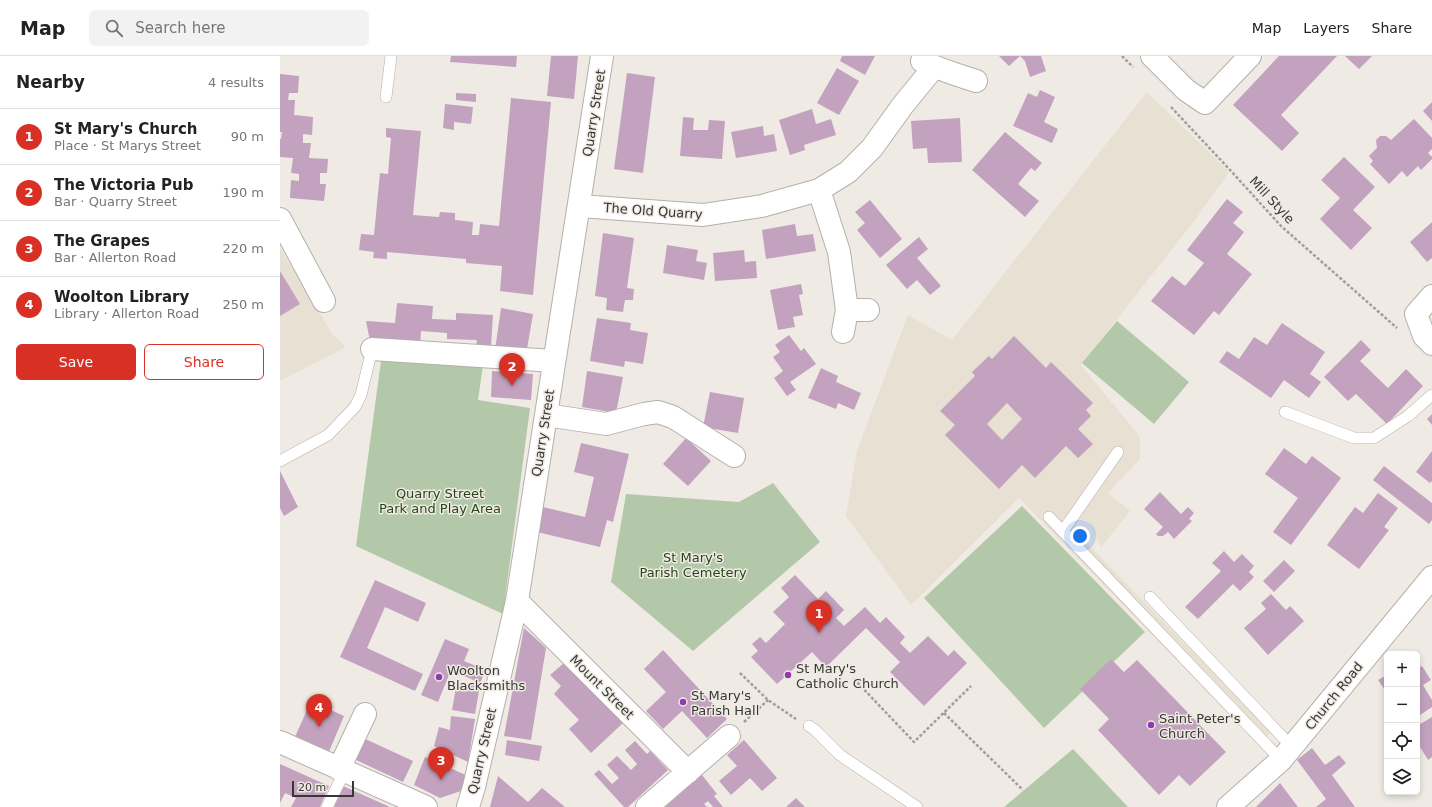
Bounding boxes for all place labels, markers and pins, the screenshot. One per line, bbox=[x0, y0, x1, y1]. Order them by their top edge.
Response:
pin: 2 bbox=[499, 353, 525, 386]
pin: 1 bbox=[806, 600, 832, 633]
place label: St Mary's Catholic Church bbox=[796, 661, 899, 691]
place label: Woolton Blacksmiths bbox=[447, 663, 526, 693]
marker: St Mary's Catholic Church bbox=[783, 670, 793, 680]
marker: Woolton Blacksmiths bbox=[434, 672, 444, 682]
place label: St Mary's Parish Hall bbox=[691, 688, 759, 718]
pin: 4 bbox=[306, 694, 332, 727]
marker: St Mary's Parish Hall bbox=[678, 697, 688, 707]
place label: Saint Peter's Church bbox=[1159, 711, 1241, 741]
marker: Saint Peter's Church bbox=[1146, 720, 1156, 730]
pin: 3 bbox=[428, 747, 454, 780]

